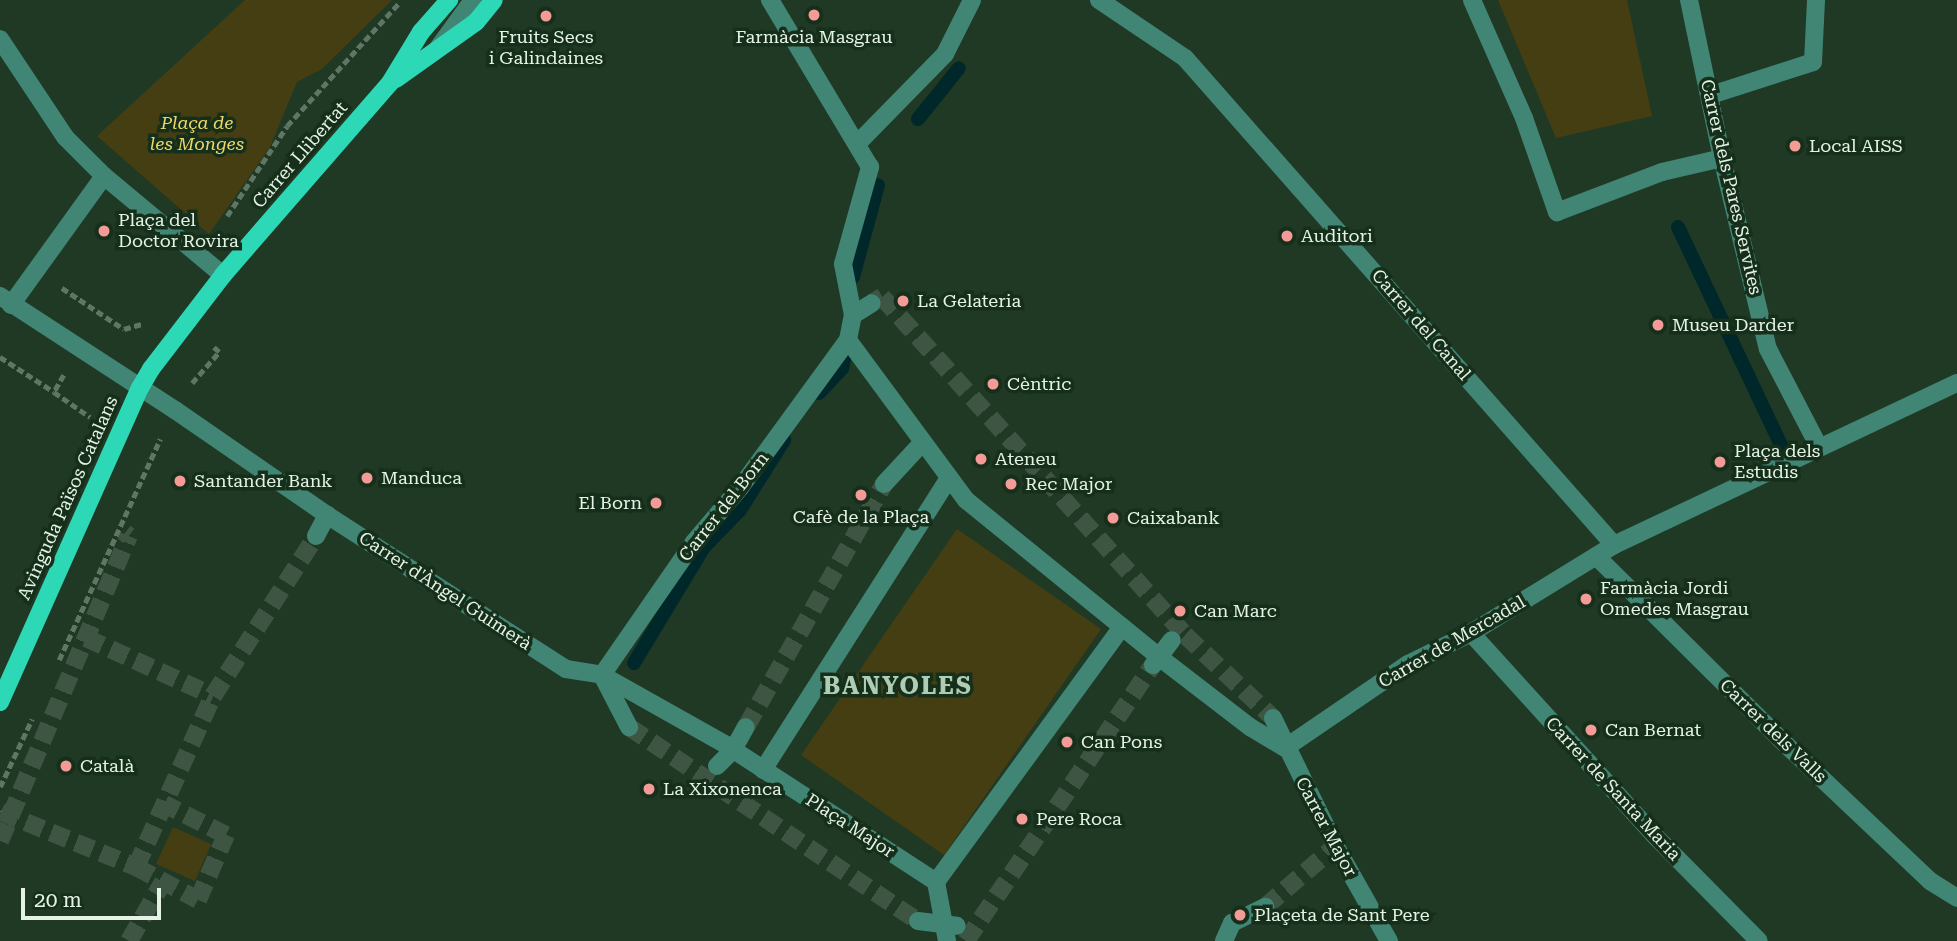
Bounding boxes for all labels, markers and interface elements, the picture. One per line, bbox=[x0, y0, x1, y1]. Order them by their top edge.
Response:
marker: Farmàcia Masgrau bbox=[806, 7, 822, 23]
marker: Fruits Secs i Galindaines bbox=[538, 8, 554, 24]
place label: Farmàcia Masgrau bbox=[736, 26, 892, 48]
place label: Fruits Secs i Galindaines bbox=[489, 27, 603, 70]
street label: Carrer dels Pares Servites bbox=[1696, 77, 1766, 297]
street label: Carrer Llibertat bbox=[248, 97, 352, 213]
park label: Plaça de les Monges bbox=[150, 113, 244, 156]
place label: Local AISS bbox=[1809, 135, 1903, 157]
marker: Local AISS bbox=[1787, 138, 1803, 154]
place label: Plaça del Doctor Rovira bbox=[118, 210, 239, 252]
marker: Plaça del Doctor Rovira bbox=[96, 223, 112, 239]
place label: Auditori bbox=[1301, 225, 1373, 247]
marker: Auditori bbox=[1279, 228, 1295, 244]
street label: Carrer del Canal bbox=[1367, 265, 1475, 385]
place label: La Gelateria bbox=[917, 290, 1021, 312]
marker: La Gelateria bbox=[895, 293, 911, 309]
place label: Museu Darder bbox=[1672, 314, 1794, 336]
marker: Museu Darder bbox=[1650, 317, 1666, 333]
place label: Cèntric bbox=[1007, 373, 1071, 395]
marker: Cèntric bbox=[985, 376, 1001, 392]
street label: Avinguda Països Catalans bbox=[13, 393, 123, 603]
place label: Plaça dels Estudis bbox=[1734, 441, 1820, 484]
street label: Carrer del Born bbox=[675, 448, 773, 566]
place label: Ateneu bbox=[995, 448, 1057, 470]
marker: Ateneu bbox=[973, 451, 989, 467]
marker: Plaça dels Estudis bbox=[1712, 454, 1728, 470]
place label: Manduca bbox=[381, 467, 462, 489]
place label: Santander Bank bbox=[194, 470, 332, 492]
marker: Manduca bbox=[359, 470, 375, 486]
marker: Santander Bank bbox=[172, 473, 188, 489]
place label: Rec Major bbox=[1025, 473, 1112, 495]
marker: Rec Major bbox=[1003, 476, 1019, 492]
marker: Cafè de la Plaça bbox=[853, 487, 869, 503]
place label: El Born bbox=[578, 492, 642, 514]
marker: El Born bbox=[648, 495, 664, 511]
place label: Cafè de la Plaça bbox=[793, 506, 929, 528]
place label: Caixabank bbox=[1127, 507, 1220, 529]
marker: Caixabank bbox=[1105, 510, 1121, 526]
street label: Carrer d'Àngel Guimerà bbox=[355, 527, 535, 655]
place label: Farmàcia Jordi Omedes Masgrau bbox=[1600, 578, 1749, 620]
street label: Carrer de Mercadal bbox=[1375, 591, 1529, 693]
marker: Farmàcia Jordi Omedes Masgrau bbox=[1578, 591, 1594, 607]
place label: Can Marc bbox=[1194, 600, 1277, 622]
marker: Can Marc bbox=[1172, 603, 1188, 619]
district label: BANYOLES bbox=[824, 673, 972, 701]
street label: Carrer dels Valls bbox=[1715, 675, 1831, 787]
street label: Carrer de Santa Maria bbox=[1541, 713, 1685, 865]
place label: Can Bernat bbox=[1605, 719, 1701, 741]
marker: Can Bernat bbox=[1583, 722, 1599, 738]
place label: Can Pons bbox=[1081, 731, 1162, 753]
marker: Can Pons bbox=[1059, 734, 1075, 750]
place label: Català bbox=[80, 755, 134, 777]
marker: Català bbox=[58, 758, 74, 774]
street label: Carrer Major bbox=[1291, 774, 1361, 880]
place label: La Xixonenca bbox=[663, 778, 782, 800]
marker: La Xixonenca bbox=[641, 781, 657, 797]
street label: Plaça Major bbox=[802, 789, 898, 863]
place label: Pere Roca bbox=[1036, 808, 1122, 830]
marker: Pere Roca bbox=[1014, 811, 1030, 827]
scale bar bbox=[24, 874, 164, 918]
text: 20 m bbox=[34, 888, 82, 912]
place label: Plaçeta de Sant Pere bbox=[1254, 904, 1430, 926]
marker: Plaçeta de Sant Pere bbox=[1232, 907, 1248, 923]

